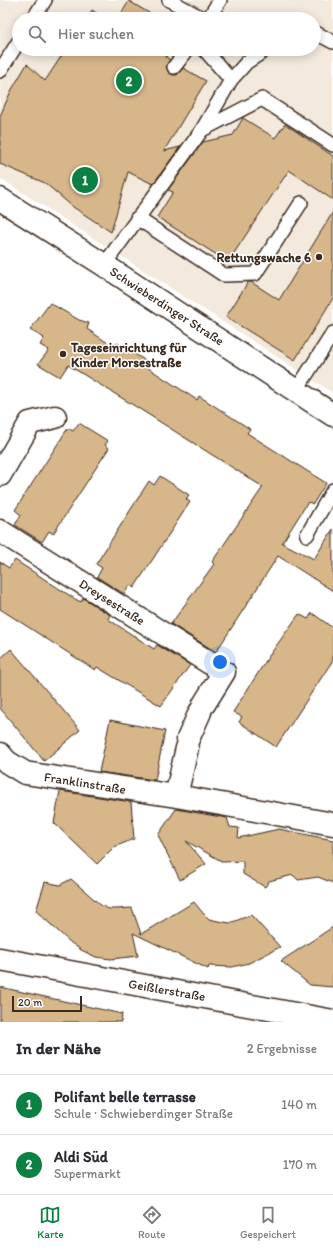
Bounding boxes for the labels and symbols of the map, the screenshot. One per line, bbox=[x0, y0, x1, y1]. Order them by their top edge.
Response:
pin: 2 bbox=[116, 66, 142, 96]
pin: 1 bbox=[72, 165, 98, 195]
place label: Rettungswache 6 bbox=[216, 250, 311, 266]
marker: Rettungswache 6 bbox=[314, 252, 324, 262]
street label: Schwieberdinger Straße bbox=[107, 264, 227, 348]
place label: Tageseinrichtung für Kinder Morsestraße bbox=[70, 340, 187, 370]
marker: Tageseinrichtung für Kinder Morsestraße bbox=[58, 349, 68, 359]
street label: Dreysestraße bbox=[76, 576, 148, 628]
your location bbox=[210, 652, 230, 672]
street label: Franklinstraße bbox=[43, 769, 127, 797]
street label: Geißlerstraße bbox=[127, 976, 207, 1004]
scale bar bbox=[12, 994, 82, 1013]

